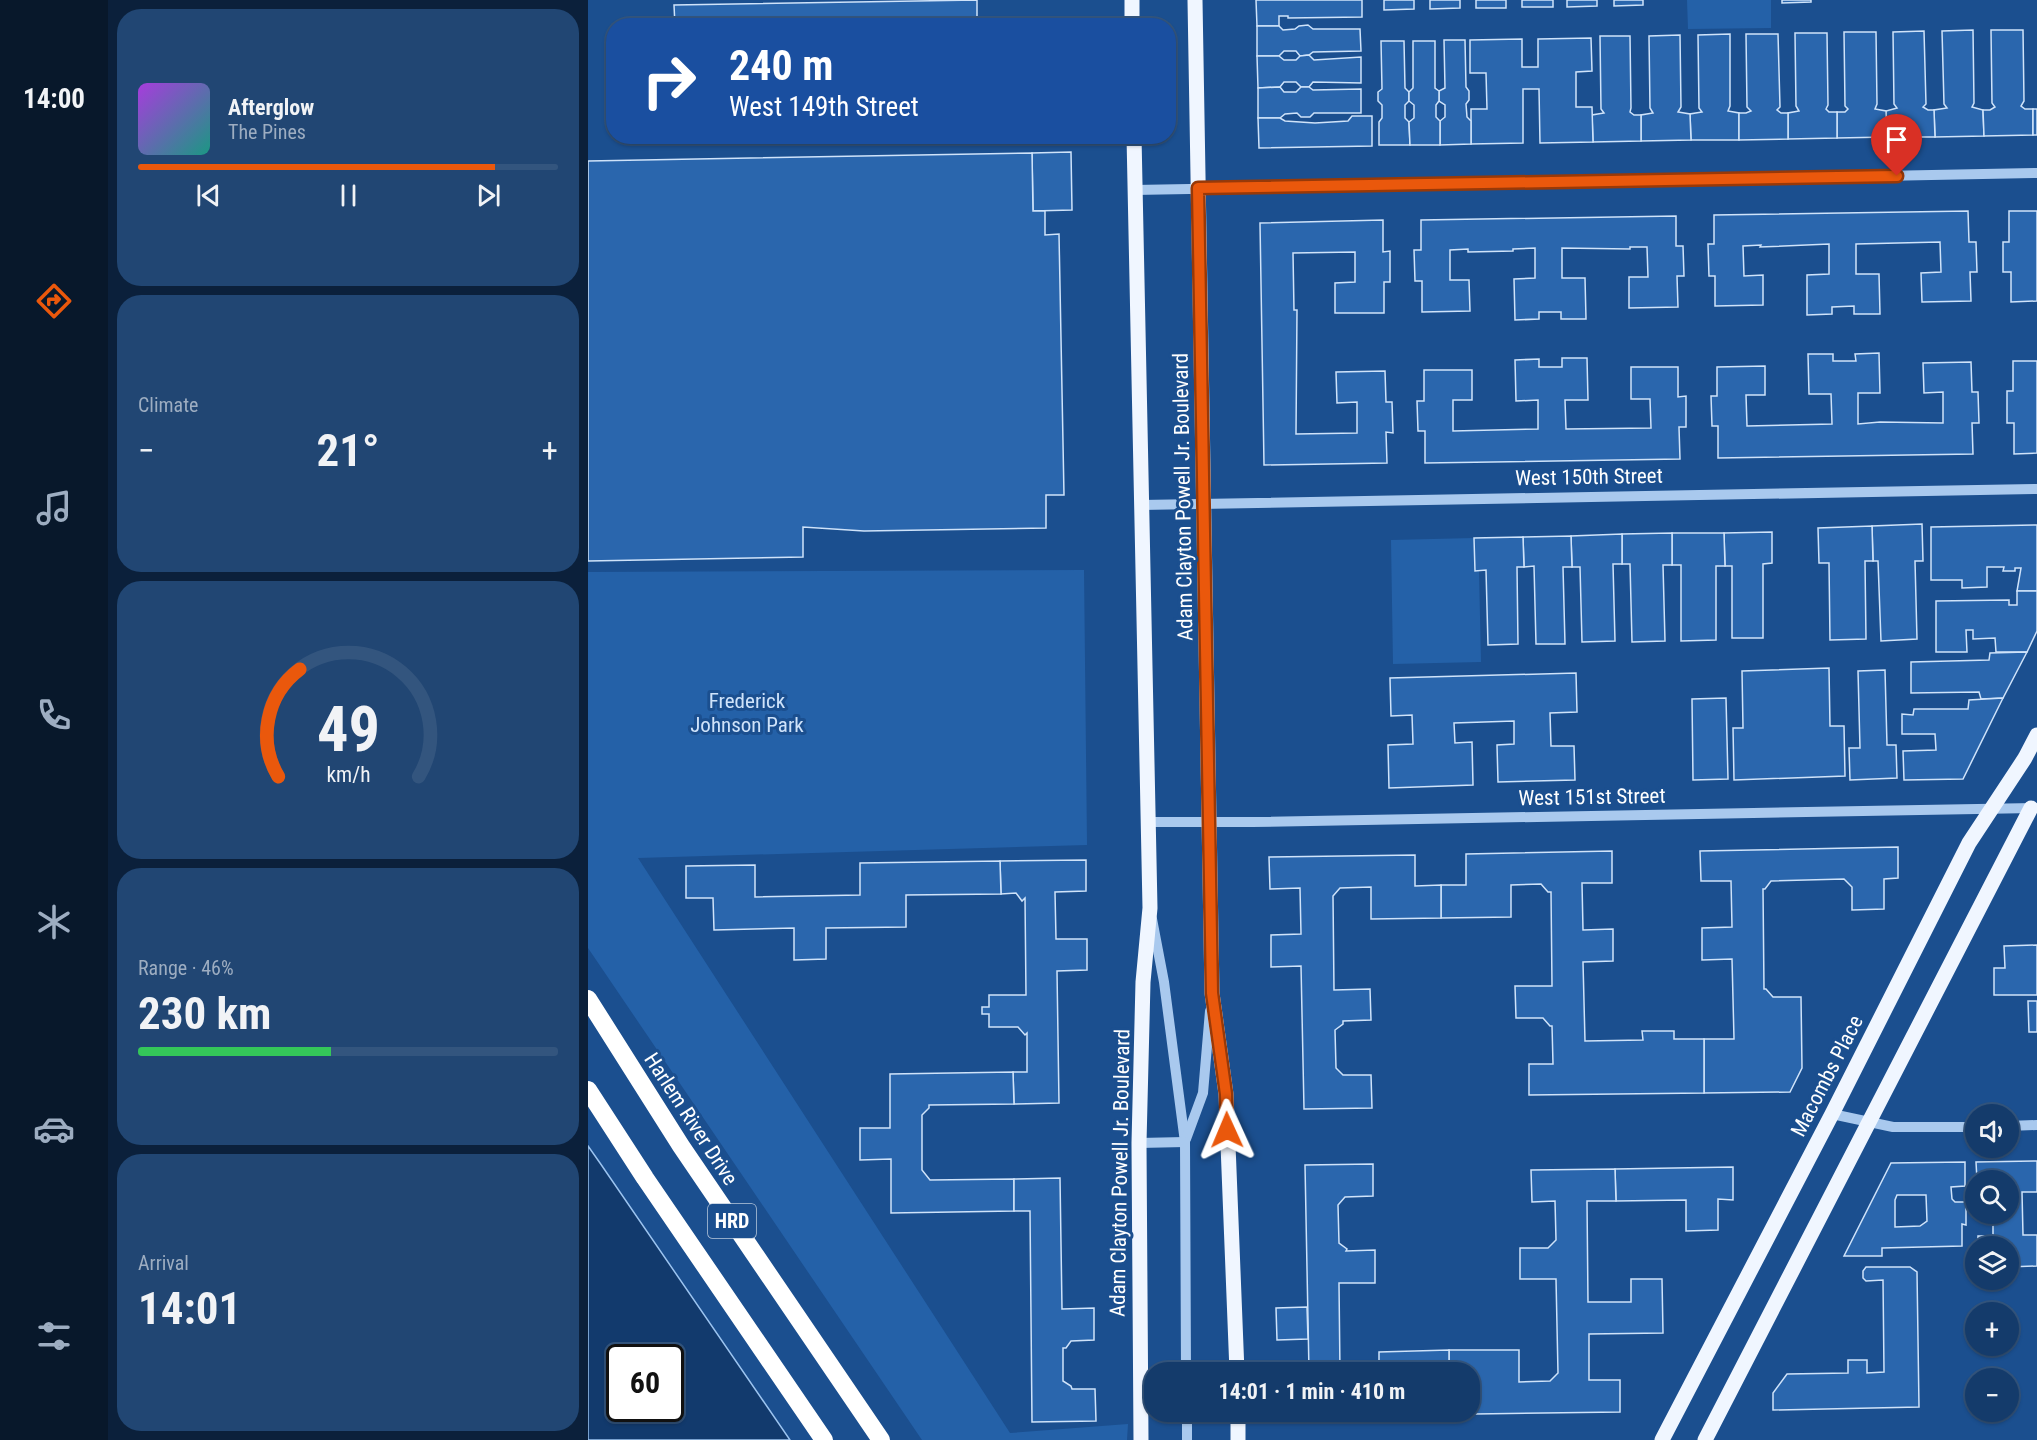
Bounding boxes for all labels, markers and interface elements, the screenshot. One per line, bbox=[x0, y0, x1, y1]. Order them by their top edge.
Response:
text: 240 m bbox=[729, 41, 834, 90]
icon: right bbox=[630, 42, 708, 120]
text: 14:00 bbox=[23, 83, 85, 115]
text: West 149th Street bbox=[729, 91, 919, 123]
text: Afterglow bbox=[228, 95, 314, 120]
pin bbox=[1871, 114, 1922, 176]
text: The Pines bbox=[228, 120, 306, 144]
icon: arrive bbox=[1880, 123, 1913, 156]
icon: previous bbox=[192, 179, 225, 212]
icon: pause bbox=[332, 179, 365, 212]
icon: next bbox=[472, 179, 505, 212]
icon: directions bbox=[33, 280, 75, 322]
street label: Adam Clayton Powell Jr. Boulevard bbox=[1168, 353, 1198, 641]
text: Climate bbox=[138, 393, 198, 417]
text: 21° bbox=[317, 424, 380, 477]
text: − bbox=[138, 431, 155, 470]
text: + bbox=[542, 431, 558, 470]
street label: West 150th Street bbox=[1515, 464, 1663, 490]
icon: music bbox=[33, 487, 75, 529]
park label: Frederick Johnson Park bbox=[690, 689, 804, 737]
text: 49 bbox=[316, 693, 380, 766]
icon: phone bbox=[33, 694, 75, 736]
text: km/h bbox=[326, 762, 370, 787]
street label: West 151st Street bbox=[1518, 784, 1666, 810]
icon: climate bbox=[33, 901, 75, 943]
text: Range · 46% bbox=[138, 956, 234, 980]
text: 230 km bbox=[138, 987, 271, 1040]
street label: Macombs Place bbox=[1786, 1011, 1868, 1141]
street label: Adam Clayton Powell Jr. Boulevard bbox=[1105, 1029, 1135, 1317]
street label: Harlem River Drive bbox=[639, 1048, 743, 1190]
position arrow bbox=[1195, 1098, 1259, 1162]
map controls bbox=[1965, 1104, 2019, 1422]
button: sound bbox=[1965, 1104, 2019, 1158]
icon: car bbox=[33, 1108, 75, 1150]
button: search bbox=[1965, 1170, 2019, 1224]
road number: HRD bbox=[708, 1204, 756, 1238]
button: layers bbox=[1965, 1236, 2019, 1290]
text: Arrival bbox=[138, 1251, 189, 1275]
text: 14:01 bbox=[138, 1282, 241, 1335]
button: + bbox=[1965, 1302, 2019, 1356]
icon: filters bbox=[33, 1315, 75, 1357]
speed limit sign: 60 bbox=[606, 1344, 684, 1422]
button: − bbox=[1965, 1368, 2019, 1422]
text: 14:01 · 1 min · 410 m bbox=[1219, 1379, 1405, 1404]

